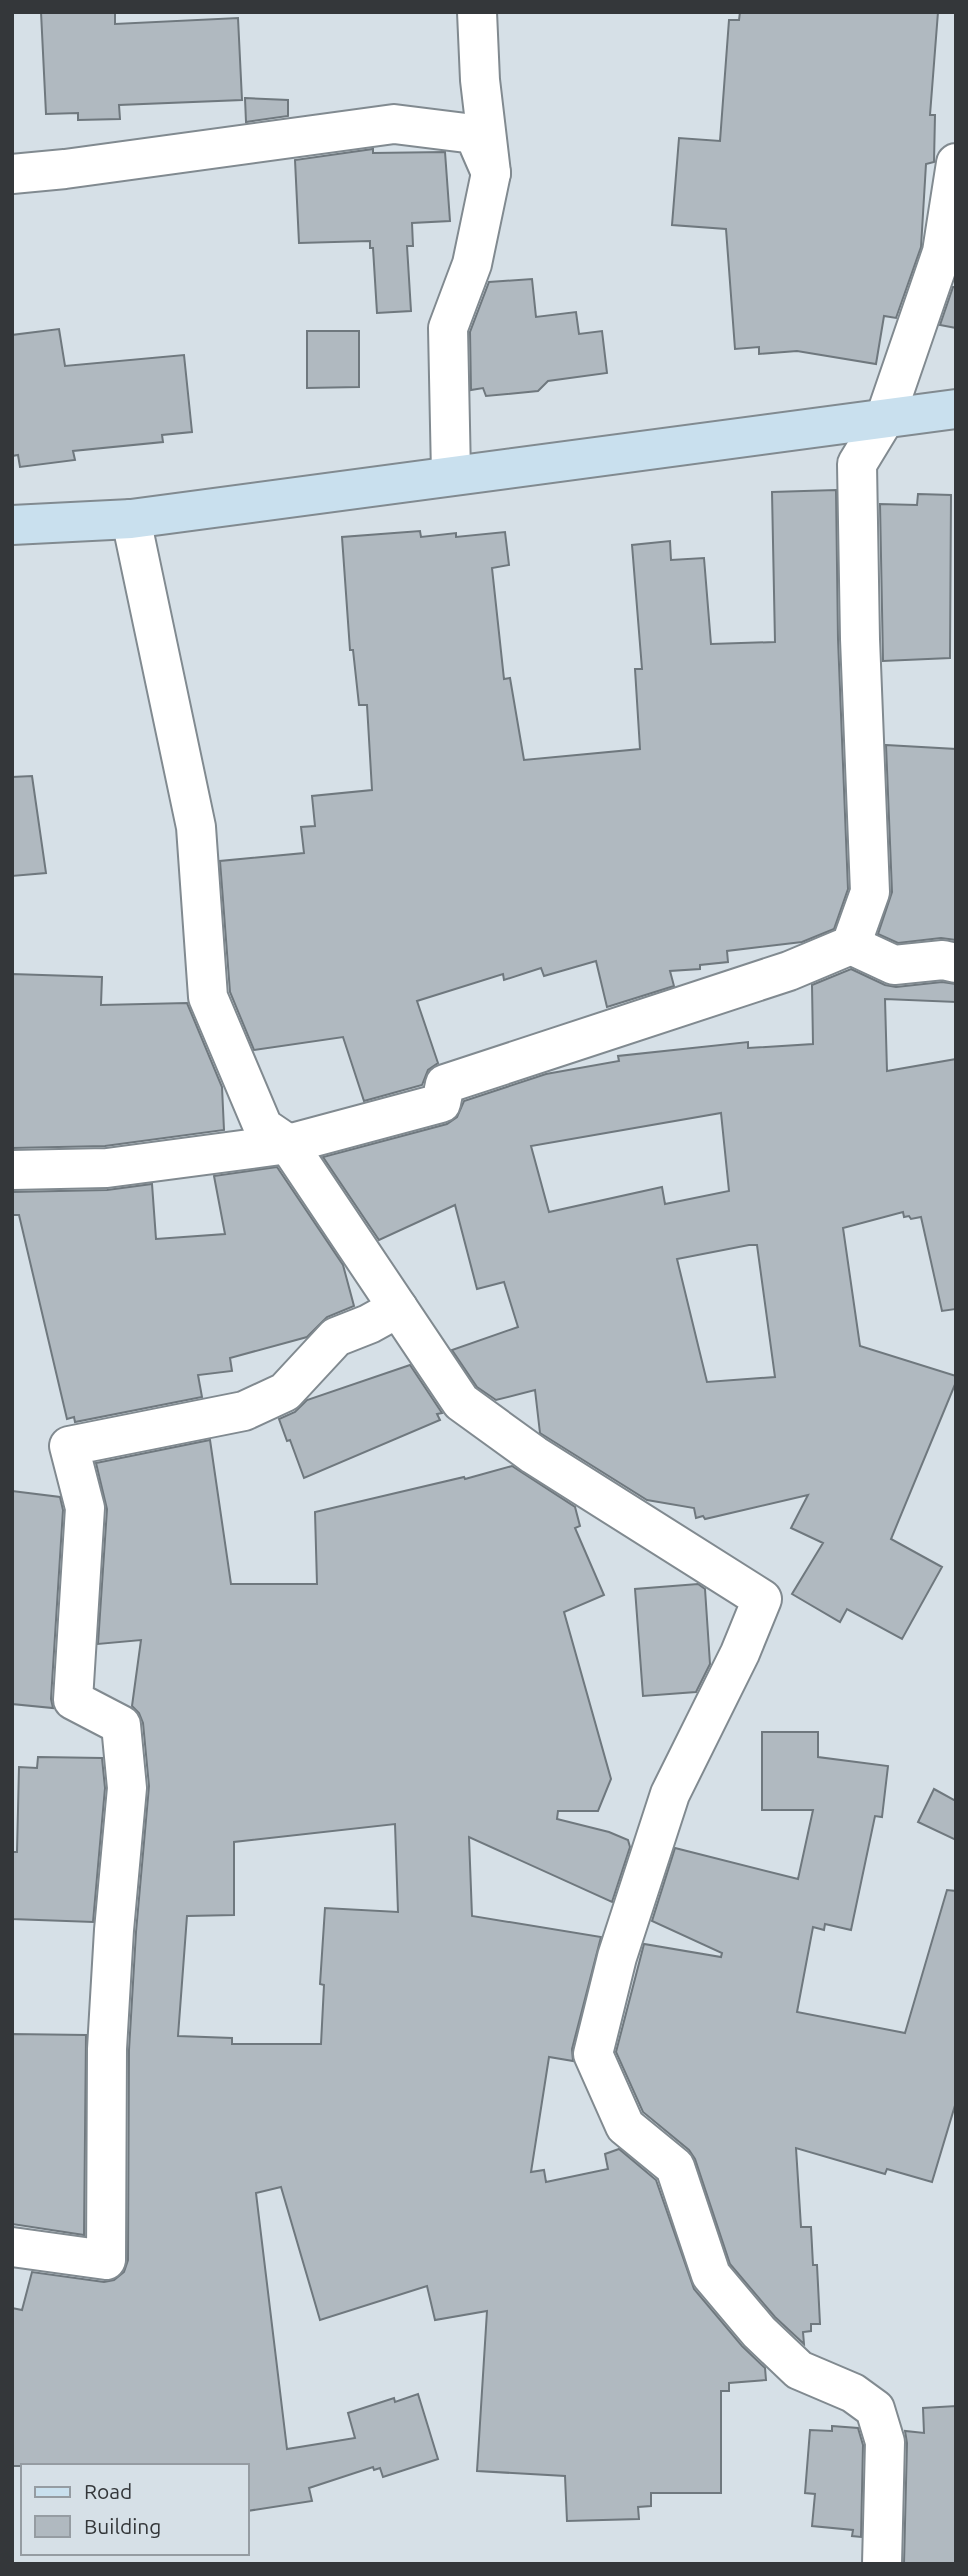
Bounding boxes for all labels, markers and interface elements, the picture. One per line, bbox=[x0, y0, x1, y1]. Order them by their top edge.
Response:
legend bbox=[21, 2464, 248, 2555]
text: Road bbox=[84, 2479, 132, 2503]
text: Building bbox=[84, 2514, 161, 2538]

